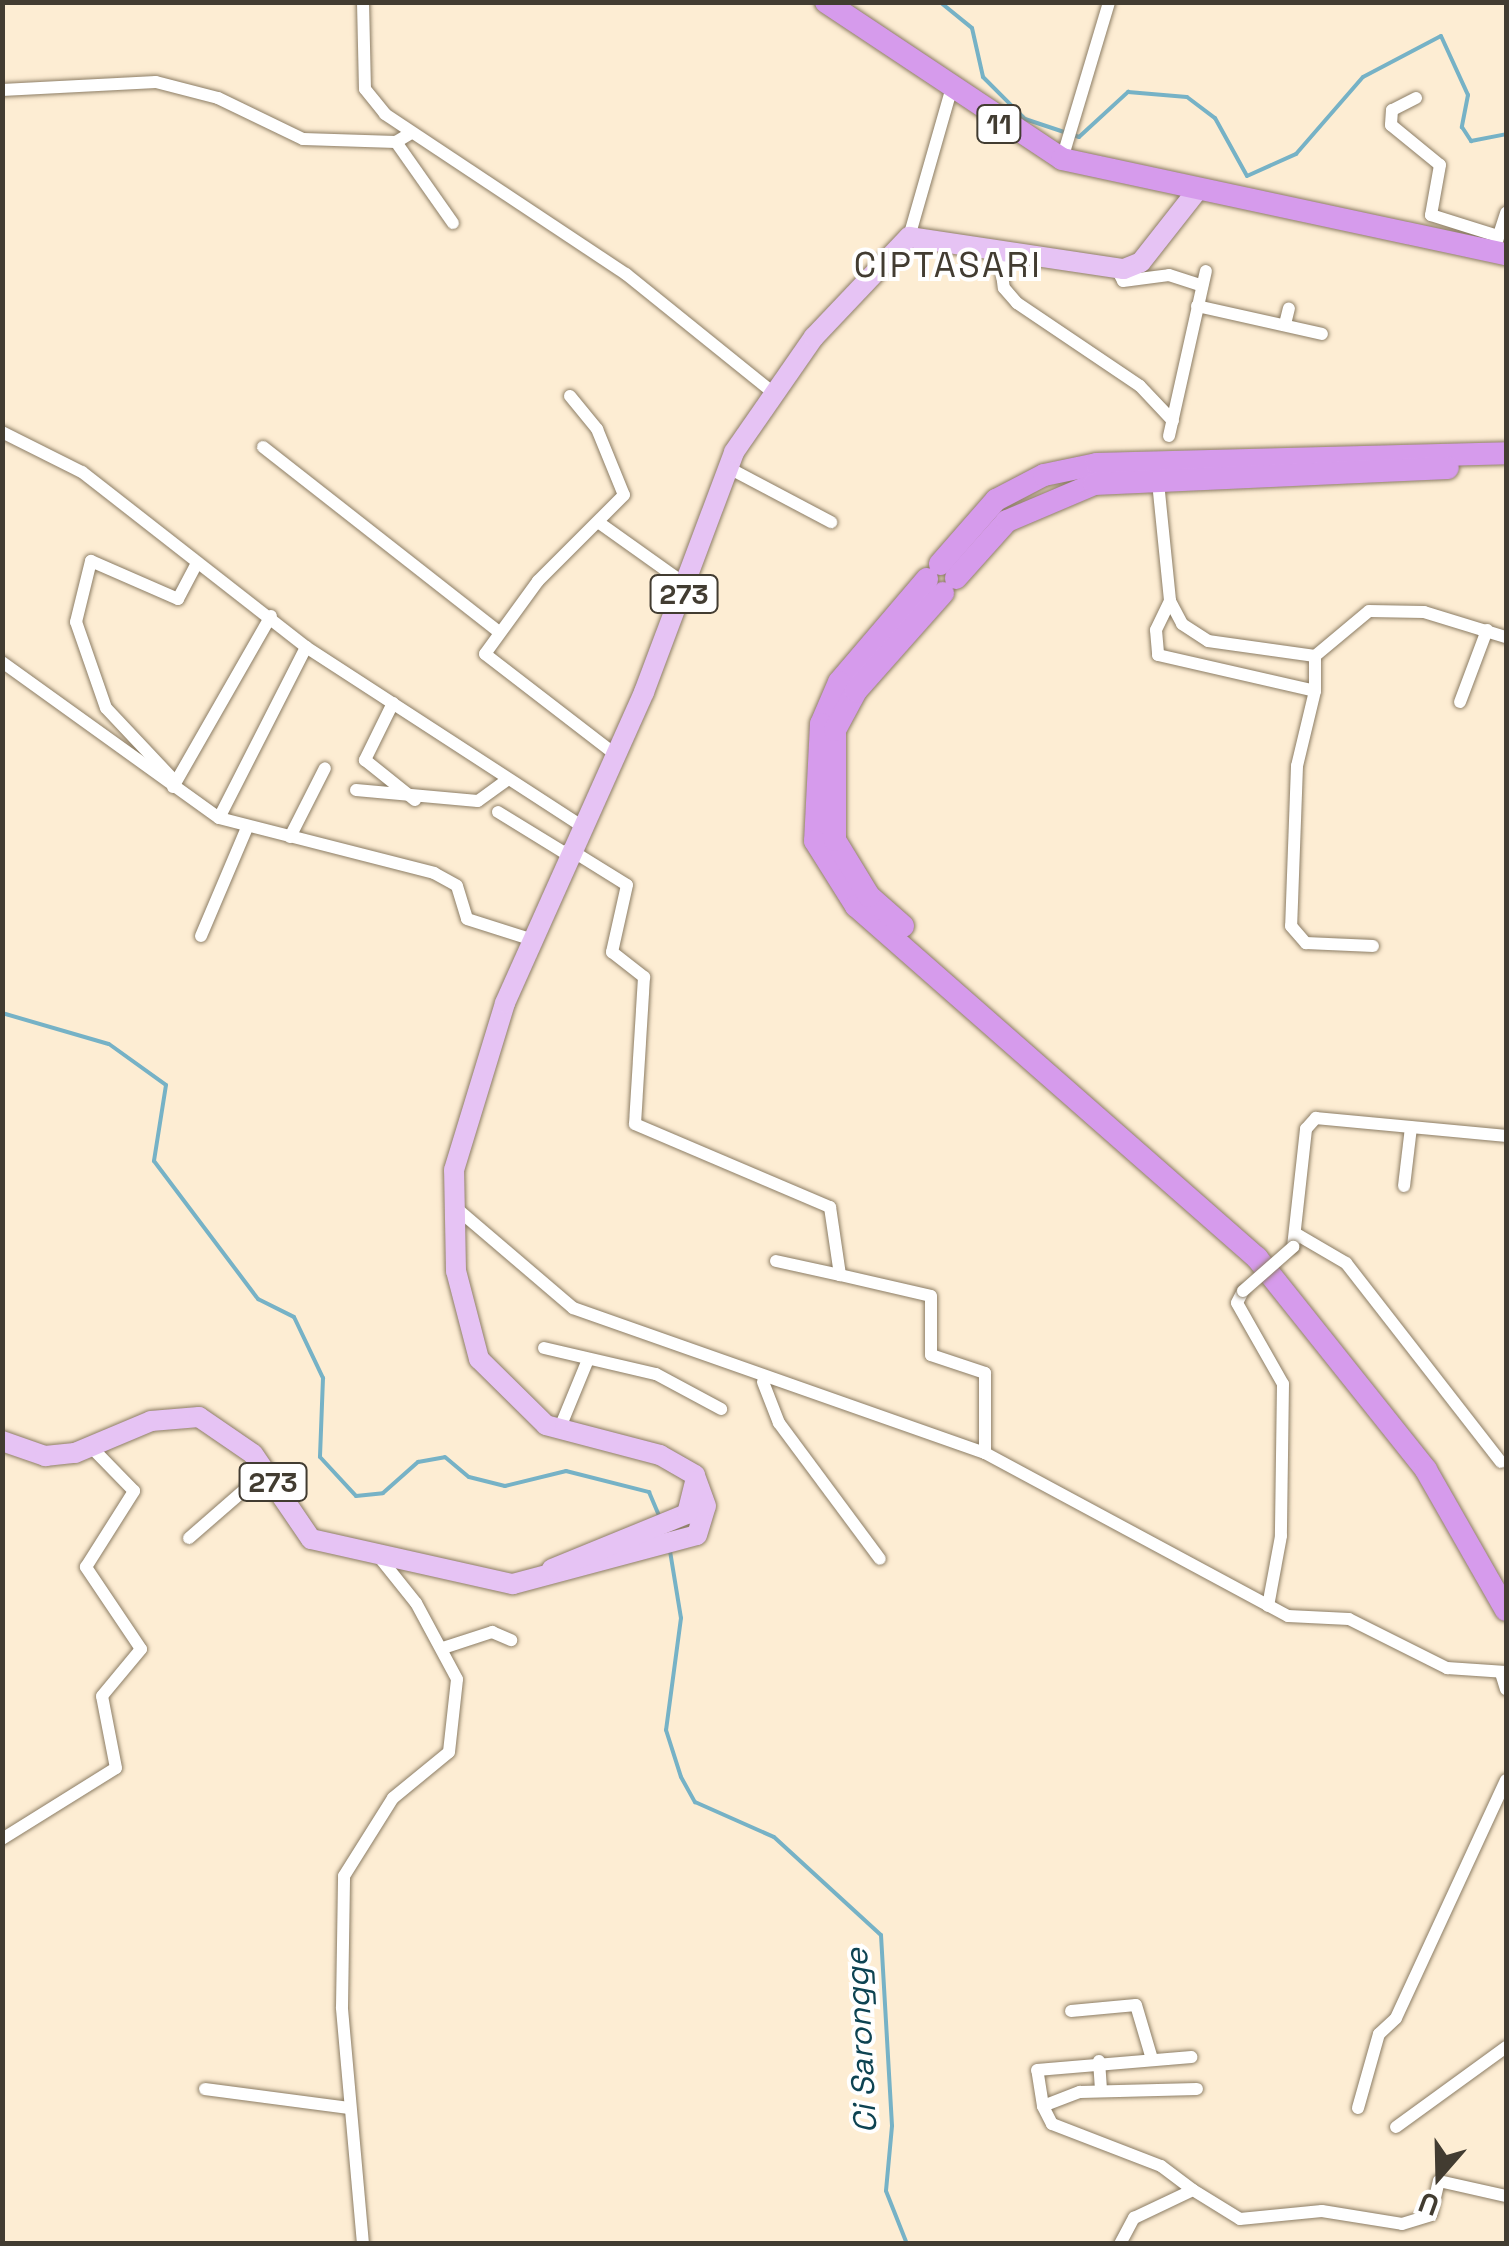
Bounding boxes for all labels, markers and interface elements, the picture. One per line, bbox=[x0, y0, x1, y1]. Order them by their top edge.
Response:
road number: 11 bbox=[974, 101, 1024, 147]
district label: CIPTASARI bbox=[854, 244, 1042, 286]
road number: 273 bbox=[649, 571, 719, 617]
road number: 273 bbox=[238, 1459, 308, 1505]
water label: Ci Sarongge bbox=[837, 1947, 885, 2135]
north arrow bbox=[1389, 2126, 1489, 2226]
text: U bbox=[1414, 2184, 1444, 2224]

